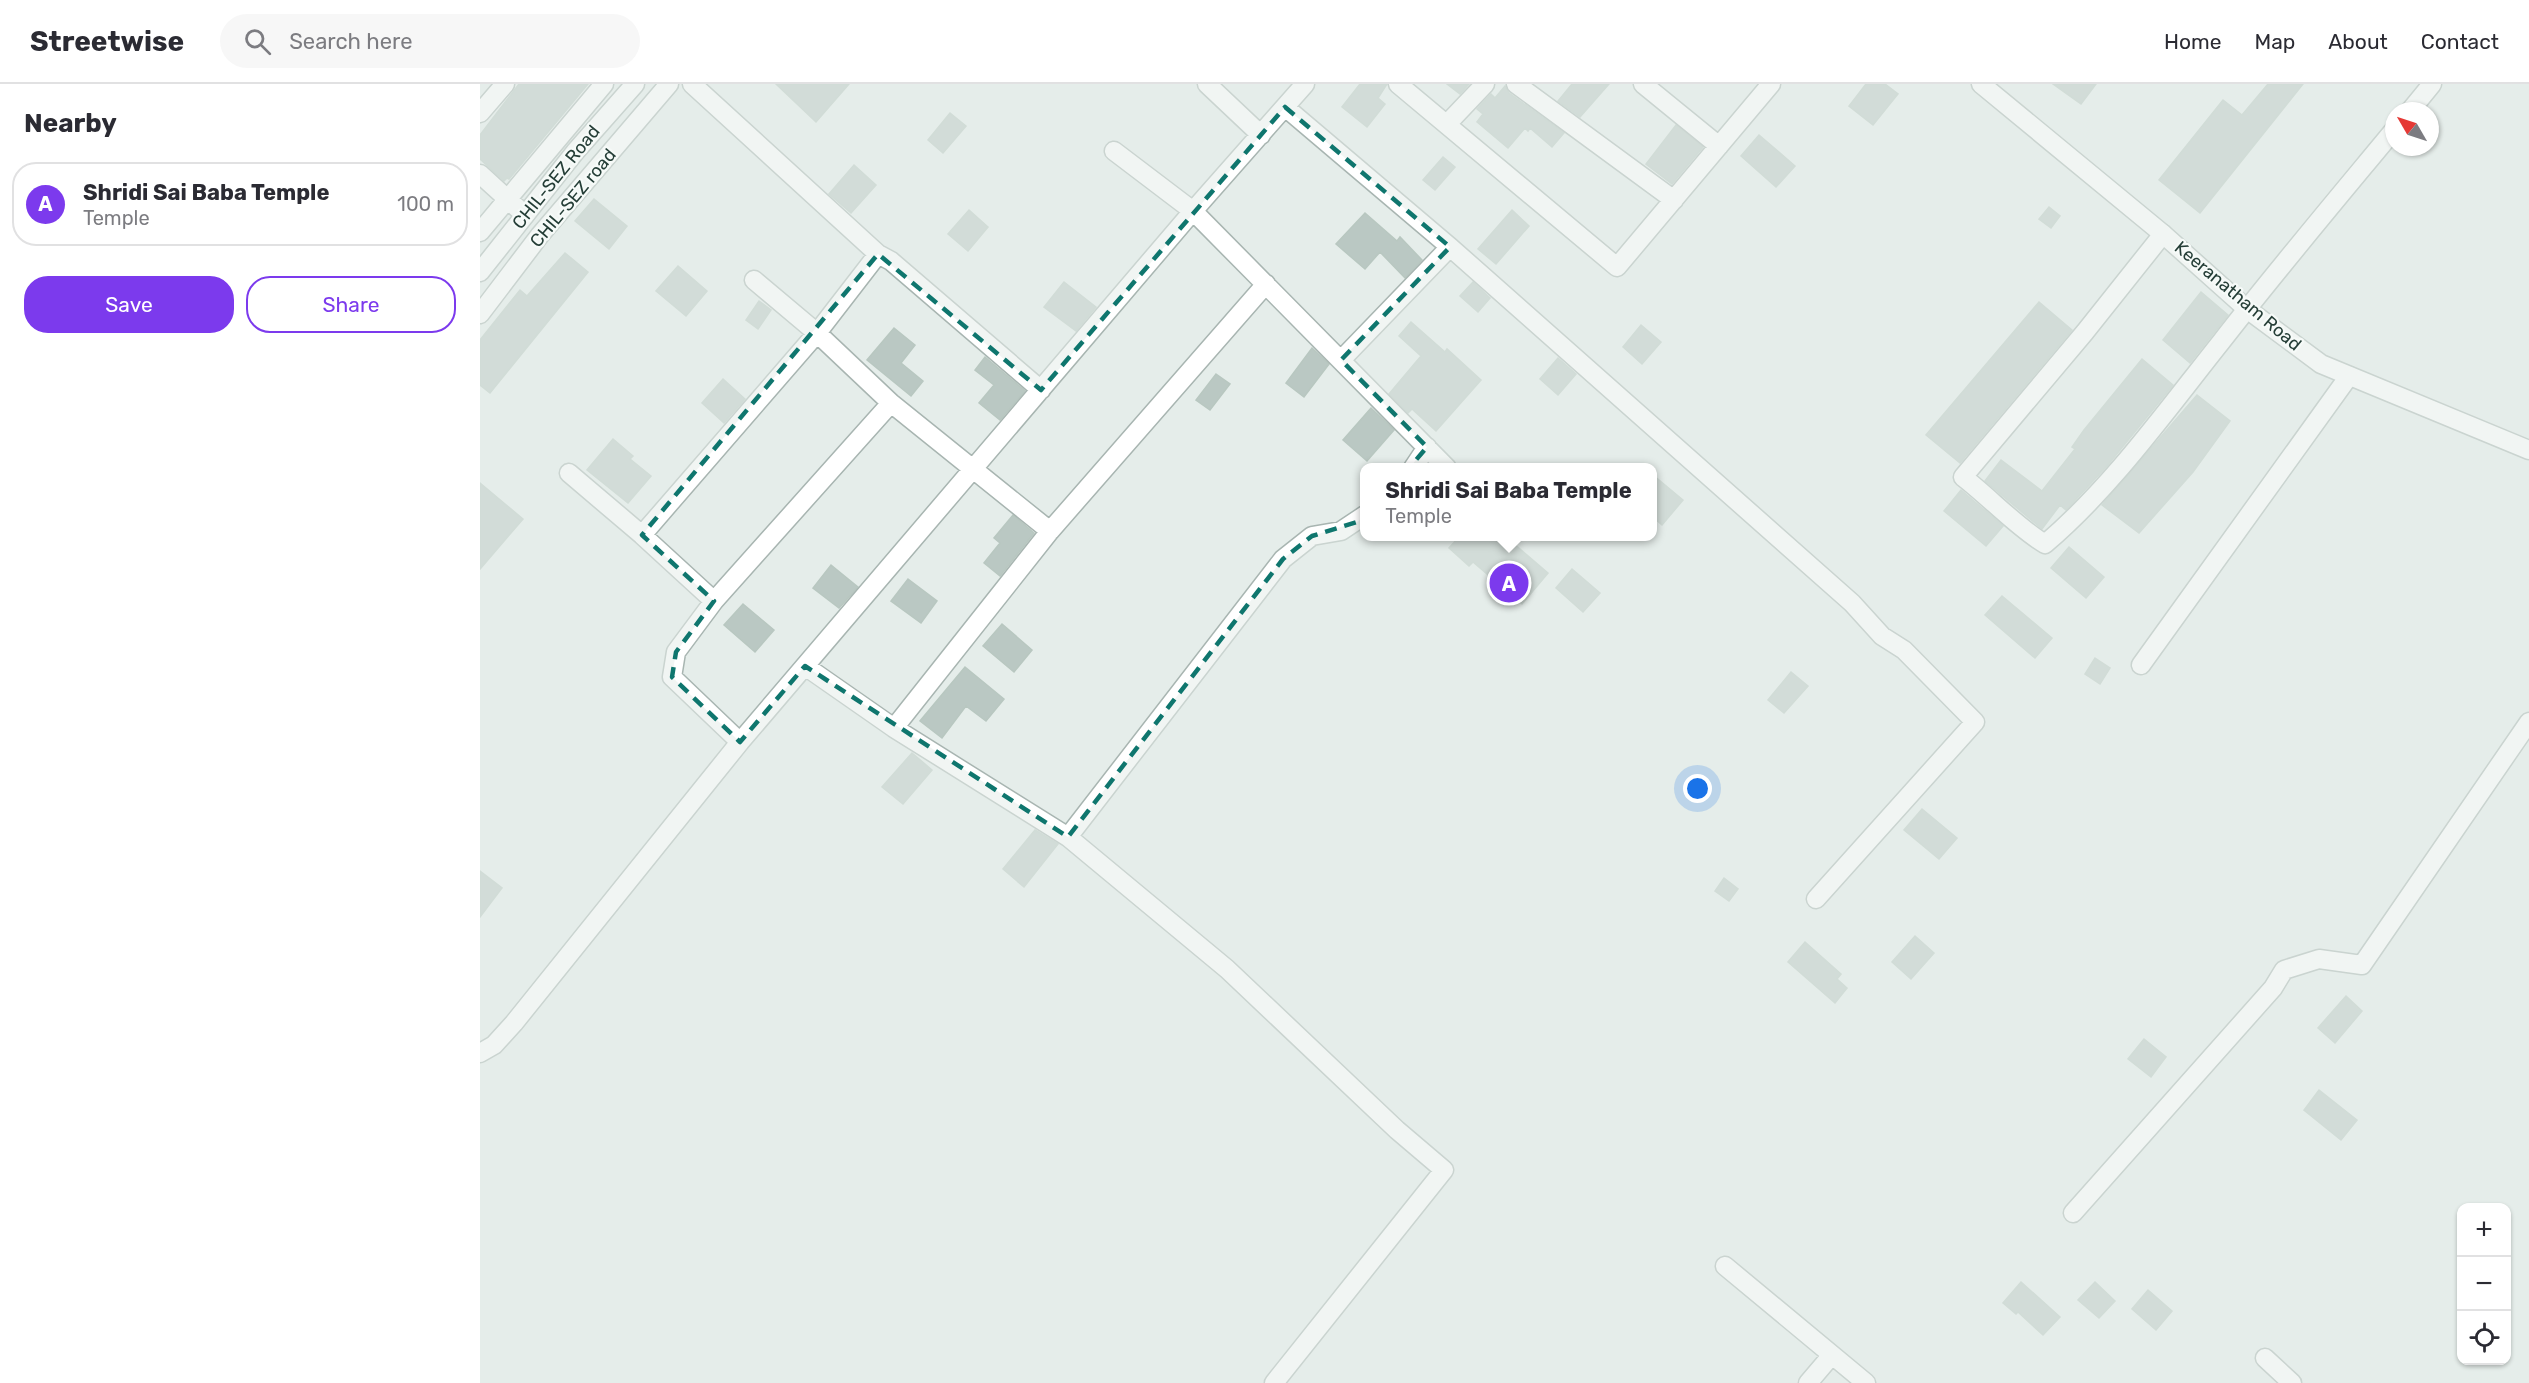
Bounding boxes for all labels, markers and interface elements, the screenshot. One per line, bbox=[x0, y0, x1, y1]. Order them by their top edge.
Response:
search box bbox=[220, 14, 640, 68]
text: Streetwise bbox=[30, 25, 184, 58]
icon: search bbox=[241, 25, 274, 58]
text: Search here bbox=[289, 28, 413, 55]
text: Home bbox=[2164, 29, 2221, 54]
text: Map bbox=[2254, 29, 2295, 54]
text: About bbox=[2328, 29, 2388, 54]
text: Contact bbox=[2421, 29, 2499, 54]
north arrow bbox=[2385, 102, 2439, 156]
text: Nearby bbox=[24, 108, 117, 139]
street label: CHIL-SEZ Road bbox=[507, 121, 605, 233]
street label: CHIL-SEZ road bbox=[525, 144, 621, 252]
text: Shridi Sai Baba Temple bbox=[83, 179, 329, 206]
text: A bbox=[38, 192, 53, 216]
text: 100 m bbox=[397, 192, 454, 216]
text: Temple bbox=[83, 206, 150, 230]
street label: Keeranatham Road bbox=[2170, 237, 2306, 355]
button: Save bbox=[24, 276, 234, 333]
button: Share bbox=[246, 276, 456, 333]
popup bbox=[1360, 463, 1657, 541]
text: Shridi Sai Baba Temple bbox=[1385, 477, 1632, 504]
text: Temple bbox=[1385, 504, 1452, 528]
pin: A bbox=[1490, 560, 1528, 606]
your location bbox=[1683, 774, 1712, 803]
map controls bbox=[2457, 1203, 2511, 1365]
button: + bbox=[2457, 1203, 2511, 1257]
button: − bbox=[2457, 1257, 2511, 1311]
button: locate bbox=[2457, 1311, 2511, 1365]

